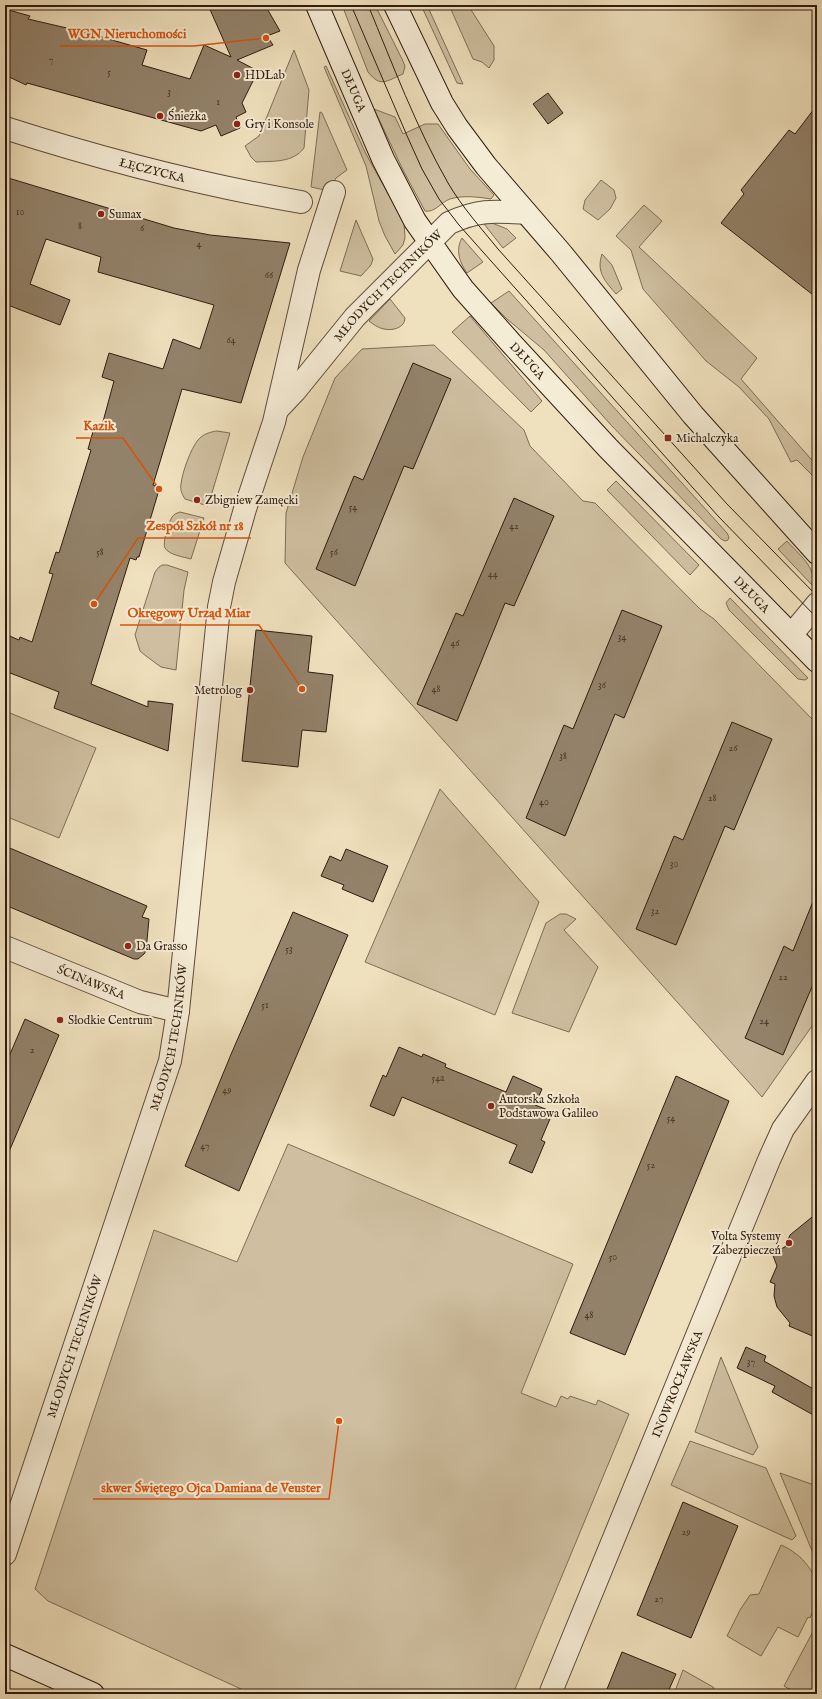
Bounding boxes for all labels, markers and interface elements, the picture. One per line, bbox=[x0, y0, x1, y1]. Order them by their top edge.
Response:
callout: WGN Nieruchomości bbox=[60, 21, 194, 46]
text: WGN Nieruchomości bbox=[67, 26, 187, 43]
house number: 7 bbox=[49, 54, 54, 67]
house number: 5 bbox=[107, 66, 111, 79]
street label: DŁUGA bbox=[338, 67, 370, 115]
place label: HDLab bbox=[245, 68, 285, 83]
marker: HDLab bbox=[232, 70, 242, 80]
house number: 3 bbox=[167, 86, 171, 99]
house number: 1 bbox=[216, 96, 220, 109]
place label: Śnieżka bbox=[168, 108, 207, 124]
marker: Śnieżka bbox=[155, 111, 165, 121]
place label: Gry i Konsole bbox=[245, 117, 315, 132]
marker: Gry i Konsole bbox=[232, 119, 242, 129]
street label: ŁĘCZYCKA bbox=[117, 155, 187, 186]
house number: 10 bbox=[16, 206, 24, 219]
place label: Sumax bbox=[109, 207, 142, 222]
marker: Sumax bbox=[96, 209, 106, 219]
house number: 8 bbox=[78, 220, 82, 233]
house number: 6 bbox=[140, 222, 145, 235]
street label: MŁODYCH TECHNIKÓW bbox=[331, 226, 446, 345]
house number: 4 bbox=[197, 238, 202, 251]
house number: 66 bbox=[265, 269, 274, 282]
house number: 64 bbox=[226, 334, 236, 347]
street label: DŁUGA bbox=[507, 339, 549, 383]
callout: Kazik bbox=[76, 413, 123, 438]
text: Kazik bbox=[83, 418, 116, 435]
place label: Michalczyka bbox=[676, 431, 739, 446]
marker: Michalczyka bbox=[663, 433, 673, 443]
place label: Zbigniew Zamęcki bbox=[205, 493, 298, 508]
marker: Zbigniew Zamęcki bbox=[192, 495, 202, 505]
house number: 54 bbox=[349, 501, 357, 514]
callout: Zespół Szkół nr 18 bbox=[138, 513, 251, 538]
text: Zespół Szkół nr 18 bbox=[146, 518, 244, 535]
house number: 42 bbox=[509, 520, 519, 533]
house number: 58 bbox=[96, 546, 104, 559]
house number: 56 bbox=[330, 546, 339, 559]
house number: 44 bbox=[488, 568, 498, 581]
street label: DŁUGA bbox=[731, 573, 774, 617]
callout: Okręgowy Urząd Miar bbox=[120, 600, 259, 625]
text: Okręgowy Urząd Miar bbox=[127, 605, 251, 622]
house number: 34 bbox=[618, 631, 626, 644]
house number: 46 bbox=[450, 637, 460, 650]
house number: 36 bbox=[598, 679, 607, 692]
place label: Metrolog bbox=[194, 683, 242, 698]
house number: 48 bbox=[432, 683, 440, 696]
marker: Metrolog bbox=[245, 685, 255, 695]
house number: 26 bbox=[729, 742, 738, 755]
house number: 38 bbox=[559, 750, 567, 763]
house number: 28 bbox=[708, 792, 716, 805]
house number: 40 bbox=[539, 796, 549, 809]
house number: 30 bbox=[670, 858, 678, 871]
house number: 32 bbox=[651, 905, 660, 918]
place label: Da Grasso bbox=[136, 939, 188, 954]
marker: Da Grasso bbox=[123, 941, 133, 951]
house number: 53 bbox=[285, 943, 293, 956]
street label: ŚCINAWSKA bbox=[55, 961, 128, 1003]
street label: MŁODYCH TECHNIKÓW bbox=[146, 963, 190, 1113]
house number: 22 bbox=[778, 971, 788, 984]
house number: 51 bbox=[261, 999, 269, 1012]
place label: Słodkie Centrum bbox=[68, 1013, 152, 1028]
marker: Słodkie Centrum bbox=[55, 1015, 65, 1025]
house number: 24 bbox=[759, 1015, 769, 1028]
house number: 2 bbox=[30, 1044, 35, 1057]
house number: 54a bbox=[432, 1072, 445, 1085]
house number: 49 bbox=[222, 1084, 232, 1097]
place label: Autorska Szkoła Podstawowa Galileo bbox=[498, 1092, 599, 1121]
marker: Autorska Szkoła Podstawowa Galileo bbox=[486, 1101, 496, 1111]
house number: 54 bbox=[667, 1112, 675, 1125]
house number: 47 bbox=[200, 1140, 210, 1153]
house number: 52 bbox=[647, 1159, 655, 1172]
place label: Volta Systemy Zabezpieczeń bbox=[710, 1229, 782, 1259]
marker: Volta Systemy Zabezpieczeń bbox=[784, 1238, 794, 1248]
house number: 50 bbox=[609, 1251, 617, 1264]
street label: MŁODYCH TECHNIKÓW bbox=[44, 1272, 106, 1420]
house number: 48 bbox=[585, 1309, 593, 1322]
street label: INOWROCŁAWSKA bbox=[648, 1327, 706, 1440]
house number: 37 bbox=[747, 1356, 756, 1369]
callout: skwer Świętego Ojca Damiana de Veuster bbox=[93, 1474, 329, 1499]
text: skwer Świętego Ojca Damiana de Veuster bbox=[101, 1480, 321, 1497]
house number: 29 bbox=[681, 1526, 691, 1539]
house number: 27 bbox=[654, 1593, 664, 1606]

